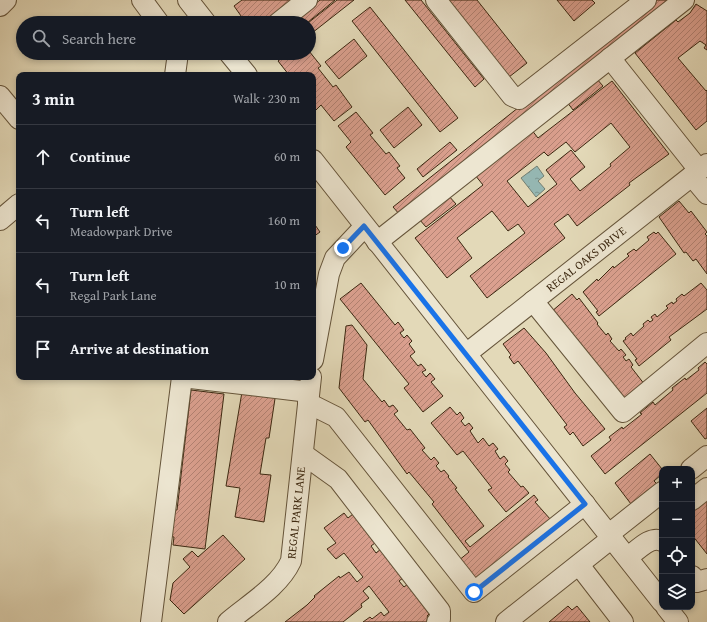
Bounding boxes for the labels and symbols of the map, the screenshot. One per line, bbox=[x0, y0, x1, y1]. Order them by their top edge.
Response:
street label: REGAL OAKS DRIVE bbox=[542, 222, 629, 296]
route end bbox=[334, 239, 352, 257]
street label: REGAL PARK LANE bbox=[282, 466, 309, 560]
route start bbox=[465, 583, 483, 601]

